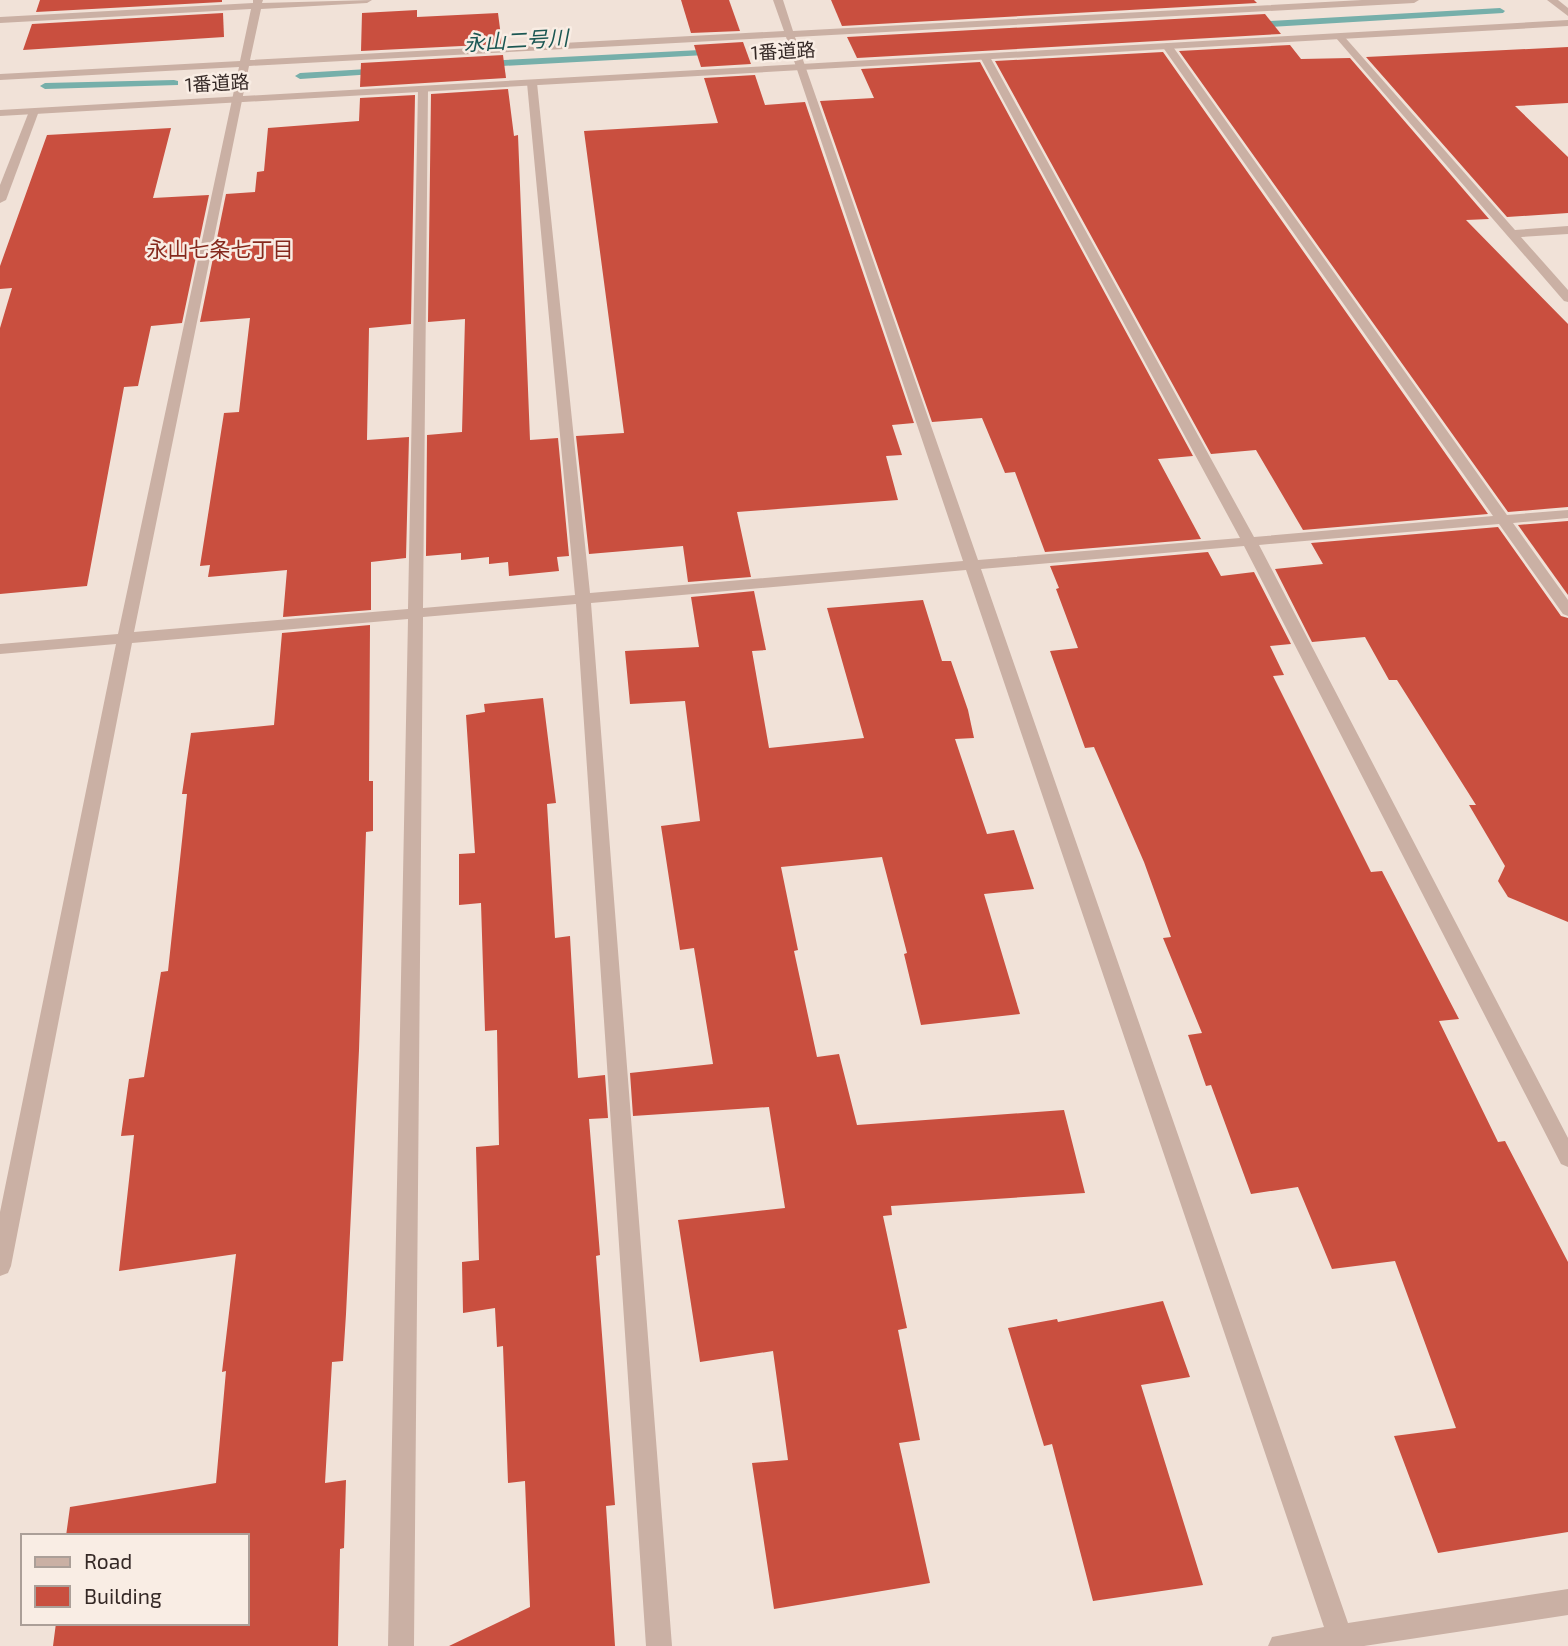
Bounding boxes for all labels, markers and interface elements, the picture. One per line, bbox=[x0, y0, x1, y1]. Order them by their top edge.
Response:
water label: 永山二号川 bbox=[463, 24, 571, 55]
street label: 1番道路 bbox=[750, 37, 816, 64]
street label: 1番道路 bbox=[184, 69, 250, 96]
district label: 永山七条七丁目 bbox=[147, 236, 294, 261]
legend bbox=[21, 1534, 248, 1625]
text: Road bbox=[84, 1548, 132, 1573]
text: Building bbox=[84, 1583, 162, 1608]

